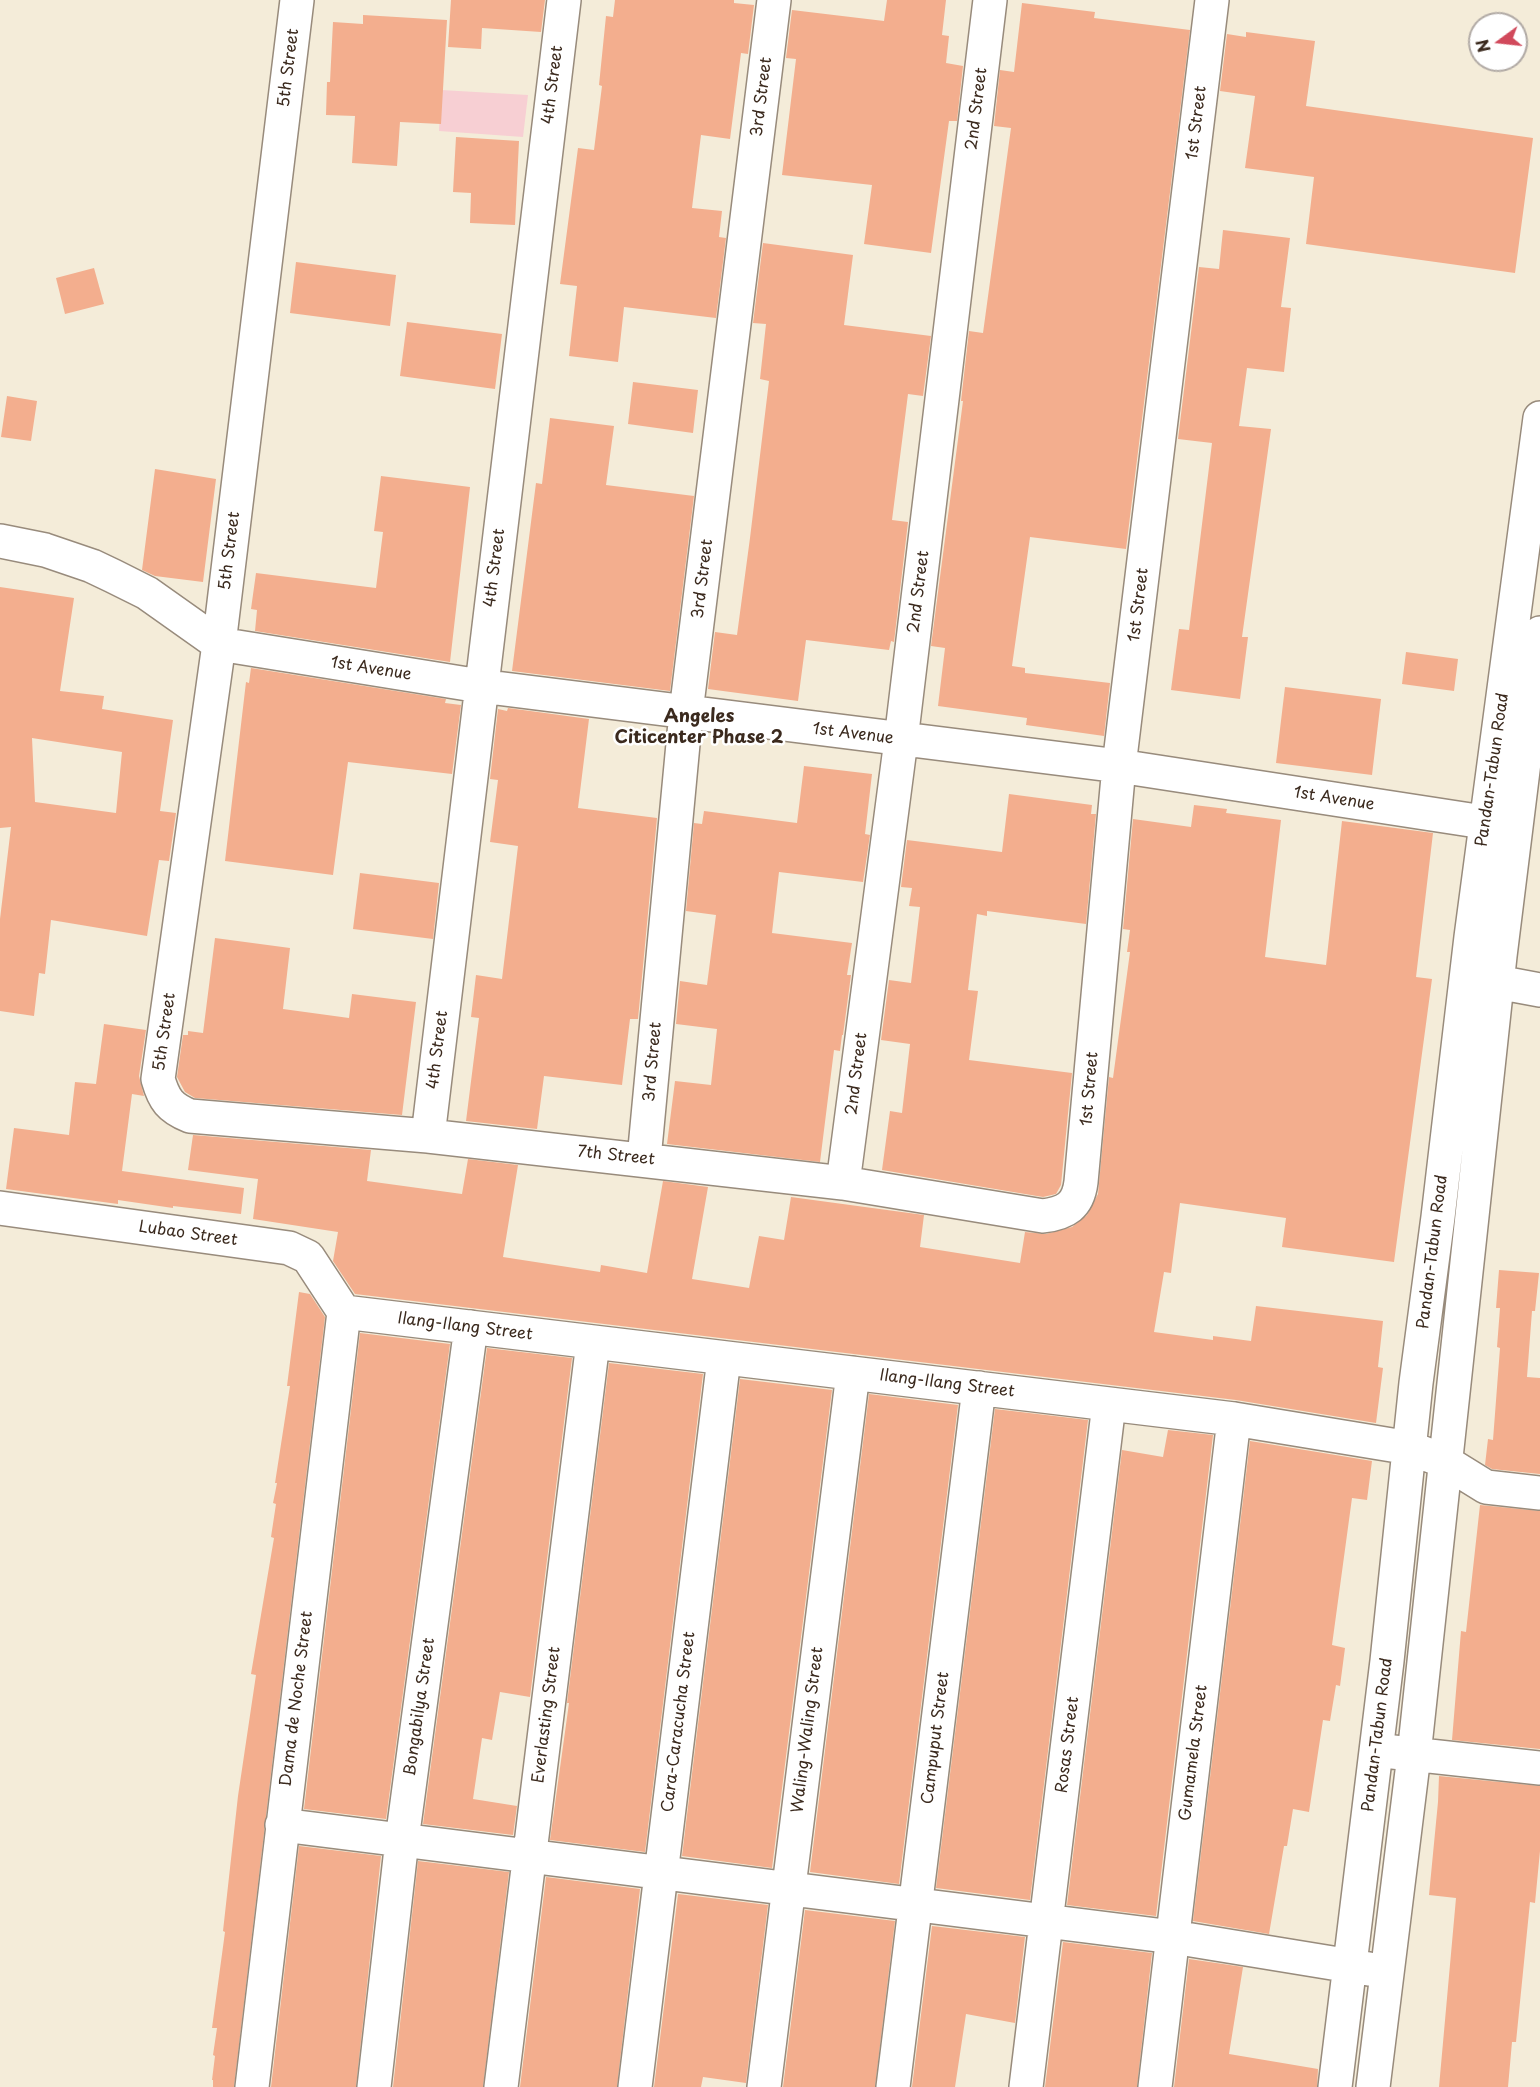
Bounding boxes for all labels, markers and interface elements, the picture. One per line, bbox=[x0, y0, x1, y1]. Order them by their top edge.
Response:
north arrow bbox=[1468, 12, 1528, 72]
street label: 5th Street bbox=[275, 28, 303, 108]
text: N bbox=[1469, 37, 1496, 55]
street label: 4th Street bbox=[539, 45, 567, 125]
street label: 3rd Street bbox=[748, 56, 776, 138]
street label: 2nd Street bbox=[962, 67, 992, 151]
street label: 1st Street bbox=[1183, 85, 1211, 161]
street label: 5th Street bbox=[216, 511, 244, 591]
street label: 4th Street bbox=[481, 528, 509, 608]
street label: 3rd Street bbox=[689, 538, 717, 620]
street label: 2nd Street bbox=[904, 550, 934, 634]
street label: 1st Street bbox=[1125, 567, 1153, 643]
street label: 1st Avenue bbox=[329, 653, 413, 685]
street label: Pandan-Tabun Road bbox=[1473, 692, 1513, 848]
district label: Angeles Citicenter Phase 2 bbox=[615, 706, 783, 748]
street label: 1st Avenue bbox=[811, 720, 895, 748]
street label: 1st Avenue bbox=[1292, 783, 1376, 815]
street label: 5th Street bbox=[150, 992, 180, 1072]
street label: 4th Street bbox=[424, 1010, 452, 1090]
street label: 3rd Street bbox=[640, 1021, 666, 1103]
street label: 2nd Street bbox=[842, 1032, 872, 1116]
street label: 1st Street bbox=[1077, 1051, 1103, 1127]
street label: 7th Street bbox=[576, 1142, 656, 1170]
street label: Pandan-Tabun Road bbox=[1414, 1174, 1452, 1330]
street label: Lubao Street bbox=[137, 1218, 239, 1250]
street label: Ilang-Ilang Street bbox=[396, 1309, 534, 1345]
street label: Ilang-Ilang Street bbox=[878, 1366, 1016, 1402]
street label: Dama de Noche Street bbox=[277, 1610, 317, 1788]
street label: Cara-Caracucha Street bbox=[658, 1631, 700, 1813]
street label: Bongabilya Street bbox=[401, 1637, 439, 1777]
street label: Everlasting Street bbox=[529, 1646, 565, 1784]
street label: Waling-Waling Street bbox=[788, 1646, 828, 1814]
street label: Pandan-Tabun Road bbox=[1359, 1657, 1397, 1813]
street label: Campuput Street bbox=[918, 1671, 954, 1805]
street label: Gumamela Street bbox=[1176, 1684, 1212, 1822]
street label: Rosas Street bbox=[1053, 1696, 1083, 1794]

